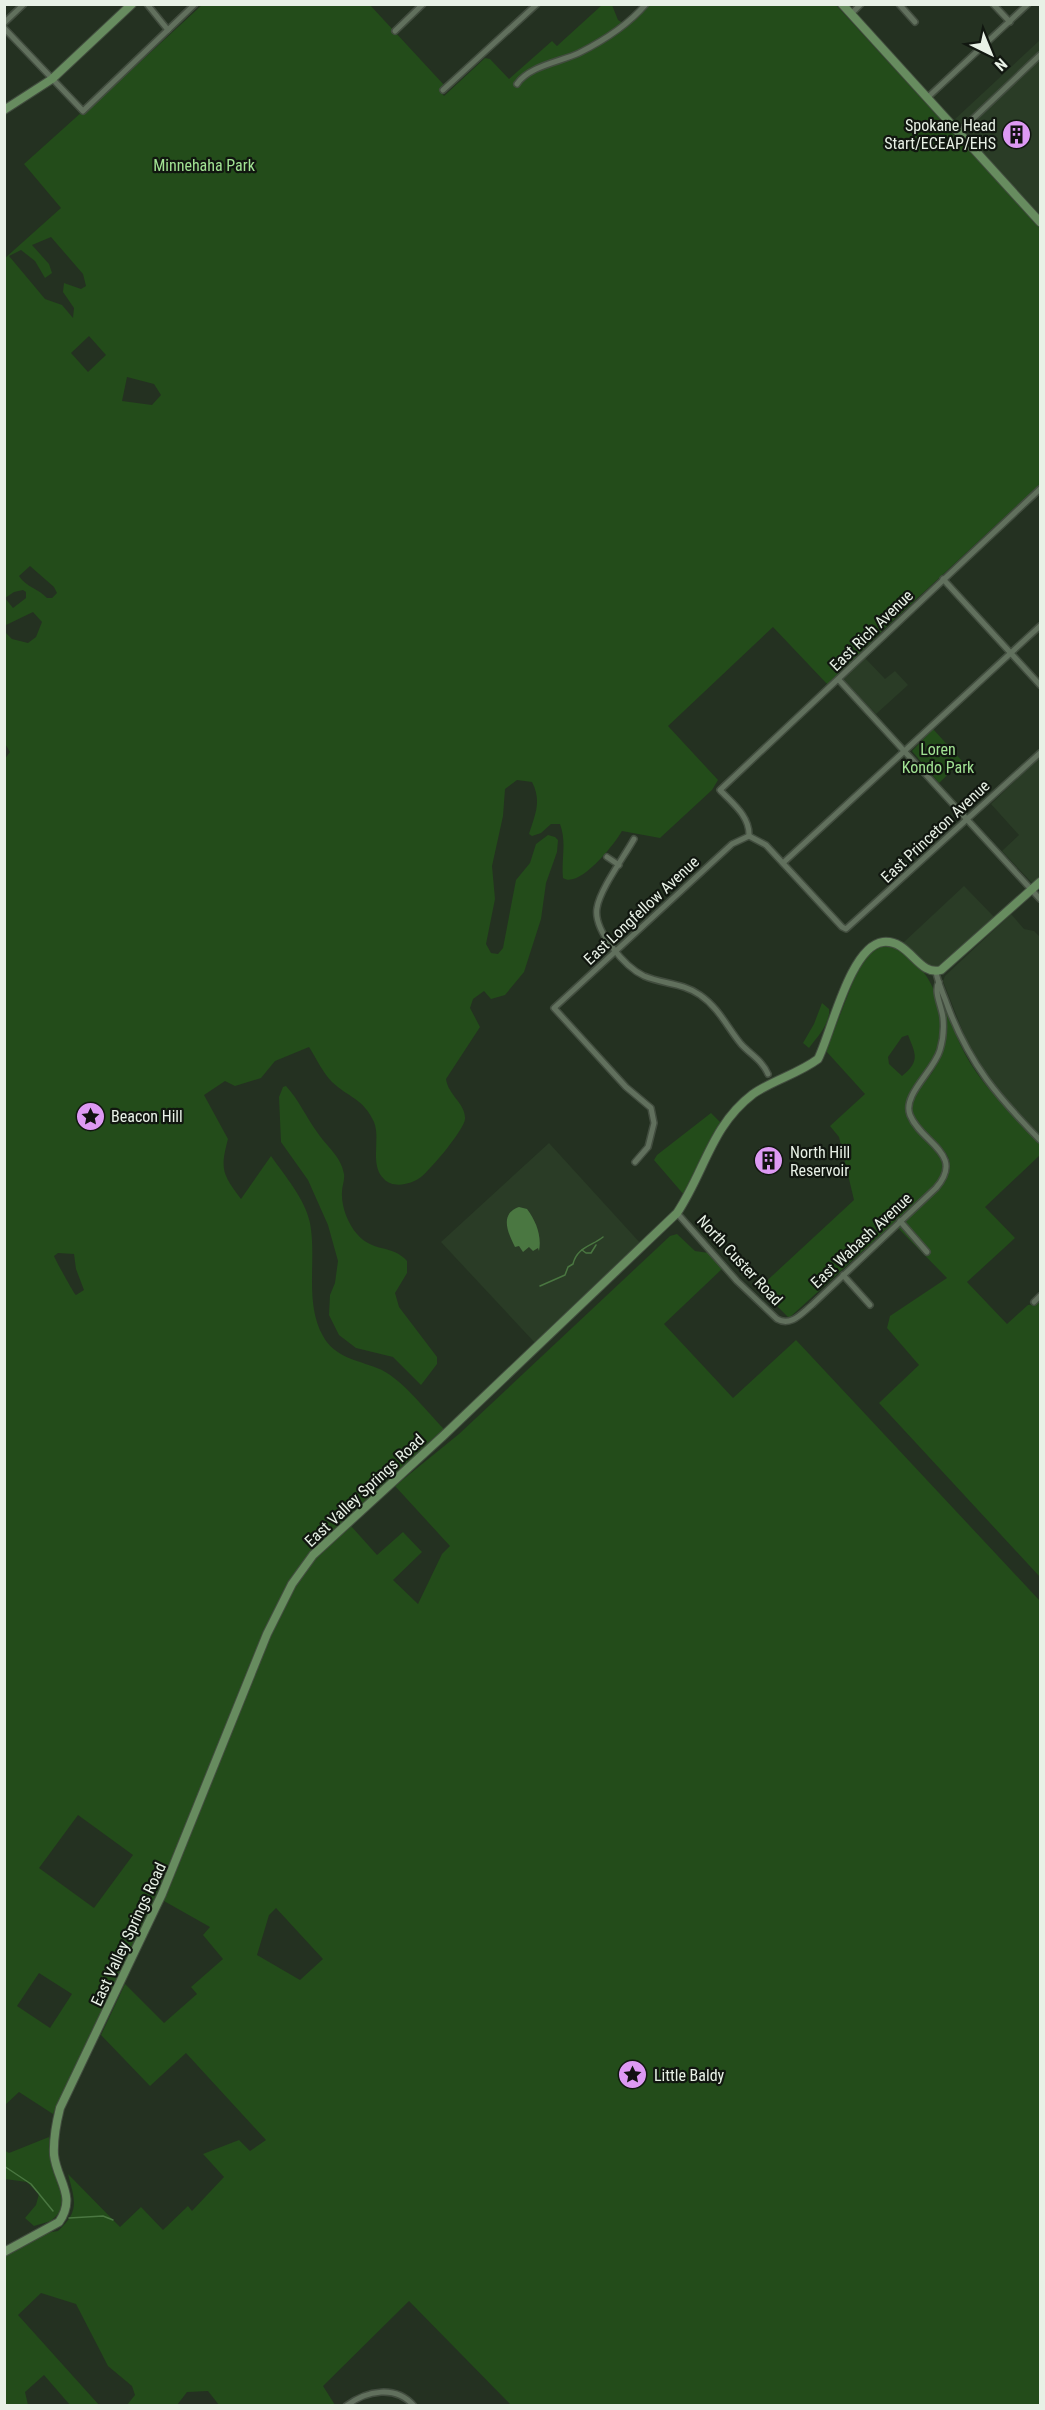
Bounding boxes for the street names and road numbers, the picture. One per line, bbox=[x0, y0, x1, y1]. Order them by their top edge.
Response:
street label: East Rich Avenue bbox=[826, 586, 917, 675]
street label: East Princeton Avenue bbox=[877, 776, 994, 887]
street label: East Longfellow Avenue bbox=[580, 852, 703, 969]
street label: East Wabash Avenue bbox=[807, 1189, 916, 1292]
street label: North Custer Road bbox=[693, 1211, 786, 1309]
street label: East Valley Springs Road bbox=[301, 1430, 428, 1551]
street label: East Valley Springs Road bbox=[87, 1859, 170, 2009]

